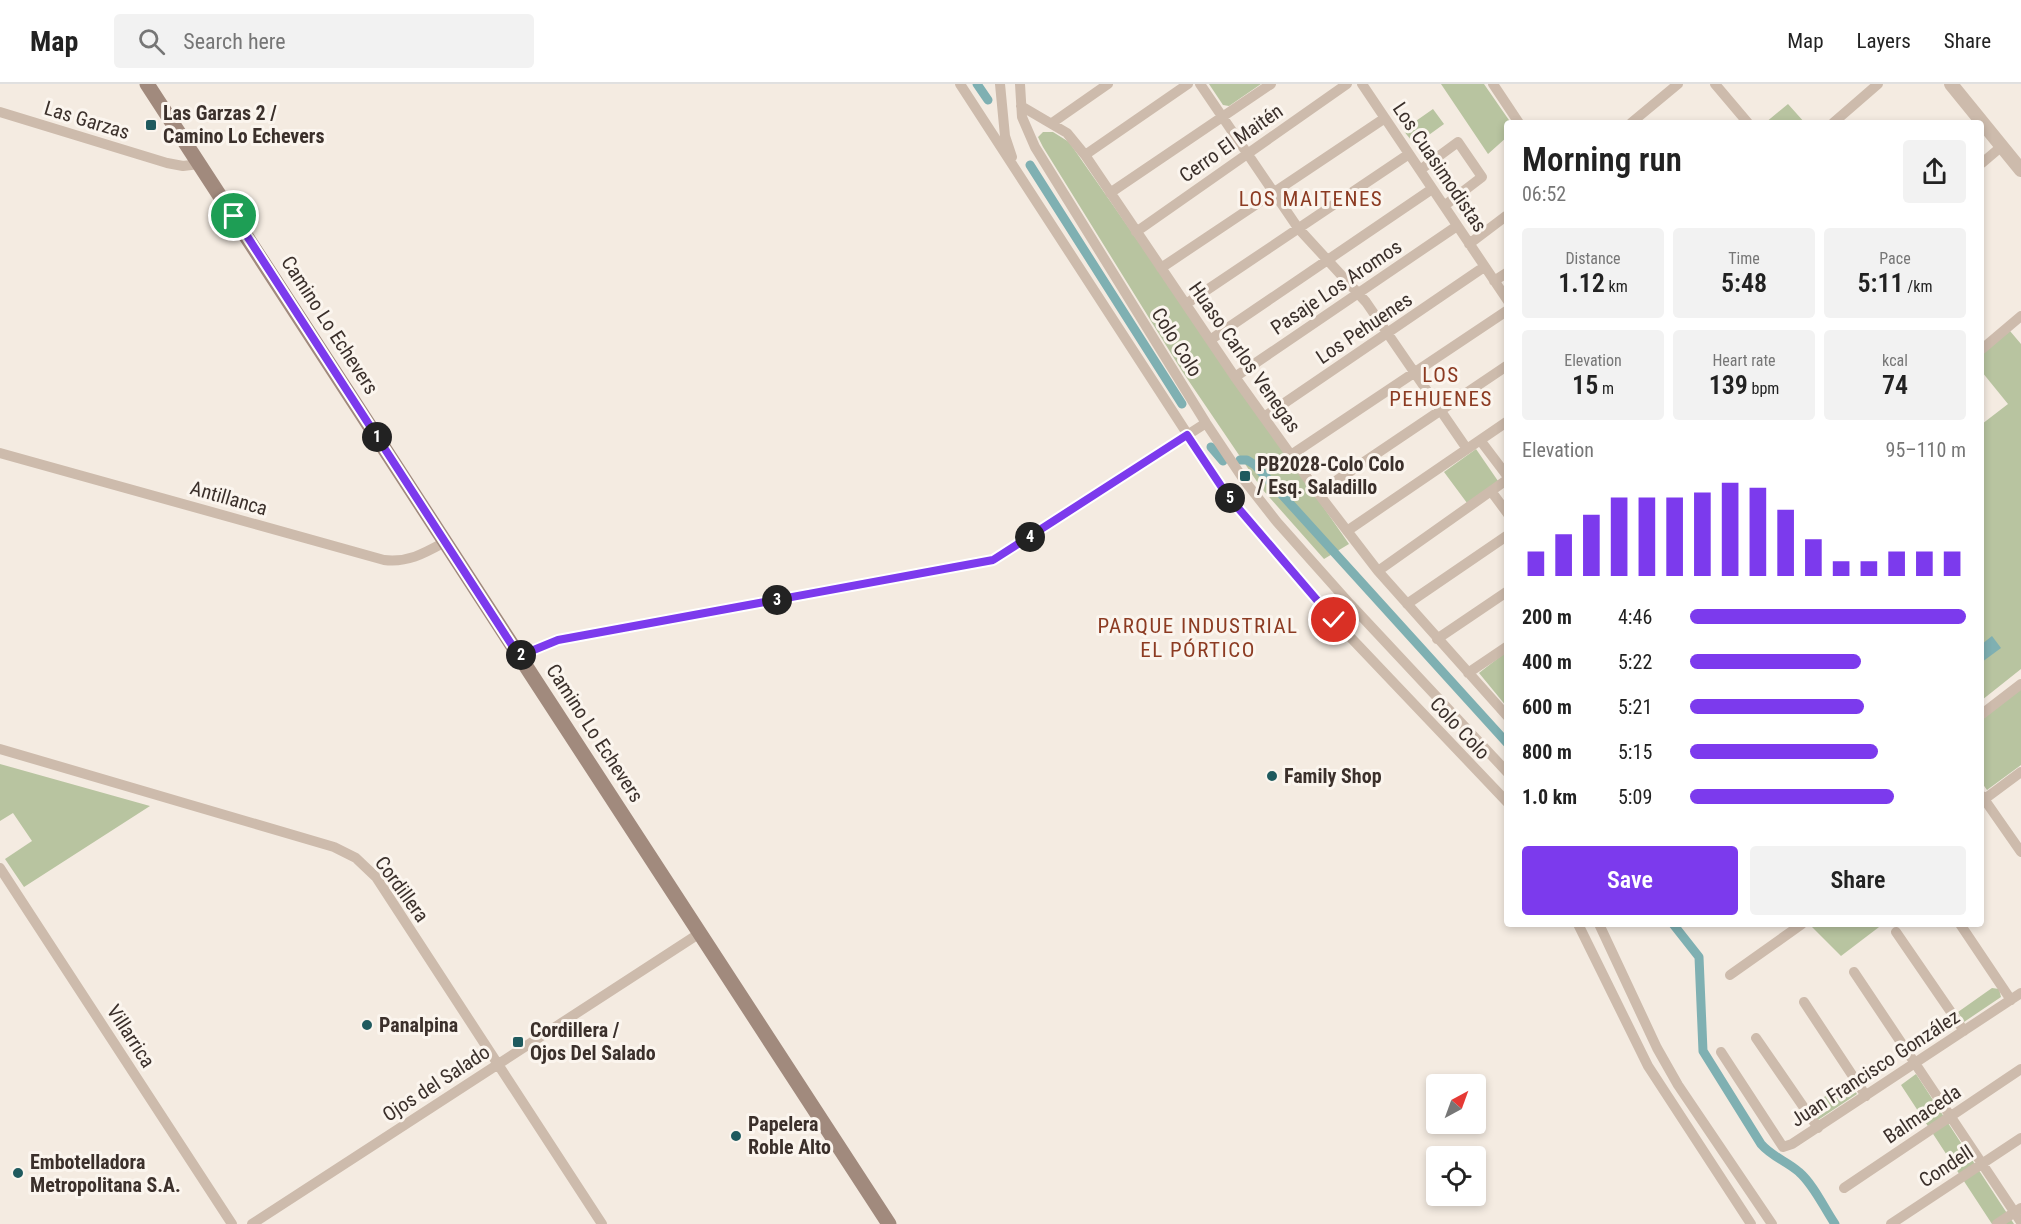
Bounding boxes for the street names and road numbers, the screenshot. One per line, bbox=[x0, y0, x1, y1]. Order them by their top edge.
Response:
street label: Las Garzas bbox=[42, 96, 132, 144]
street label: Los Cuasimodistas bbox=[1388, 98, 1492, 236]
street label: Cerro El Maitén bbox=[1175, 99, 1287, 187]
street label: Pasaje Los Aromos bbox=[1266, 234, 1406, 340]
street label: Camino Lo Echevers bbox=[276, 251, 384, 399]
street label: Huaso Carlos Venegas bbox=[1184, 277, 1306, 437]
street label: Los Pehuenes bbox=[1311, 287, 1417, 369]
street label: Colo Colo bbox=[1147, 303, 1207, 381]
street label: Antillanca bbox=[188, 476, 270, 520]
street label: Camino Lo Echevers bbox=[541, 659, 649, 807]
street label: Colo Colo bbox=[1425, 692, 1495, 764]
street label: Cordillera bbox=[370, 851, 434, 927]
street label: Villarrica bbox=[102, 1000, 160, 1072]
street label: Juan Francisco González bbox=[1786, 1004, 1964, 1132]
street label: Ojos del Salado bbox=[378, 1039, 494, 1127]
street label: Balmaceda bbox=[1879, 1079, 1965, 1149]
street label: Condell bbox=[1914, 1140, 1978, 1192]

